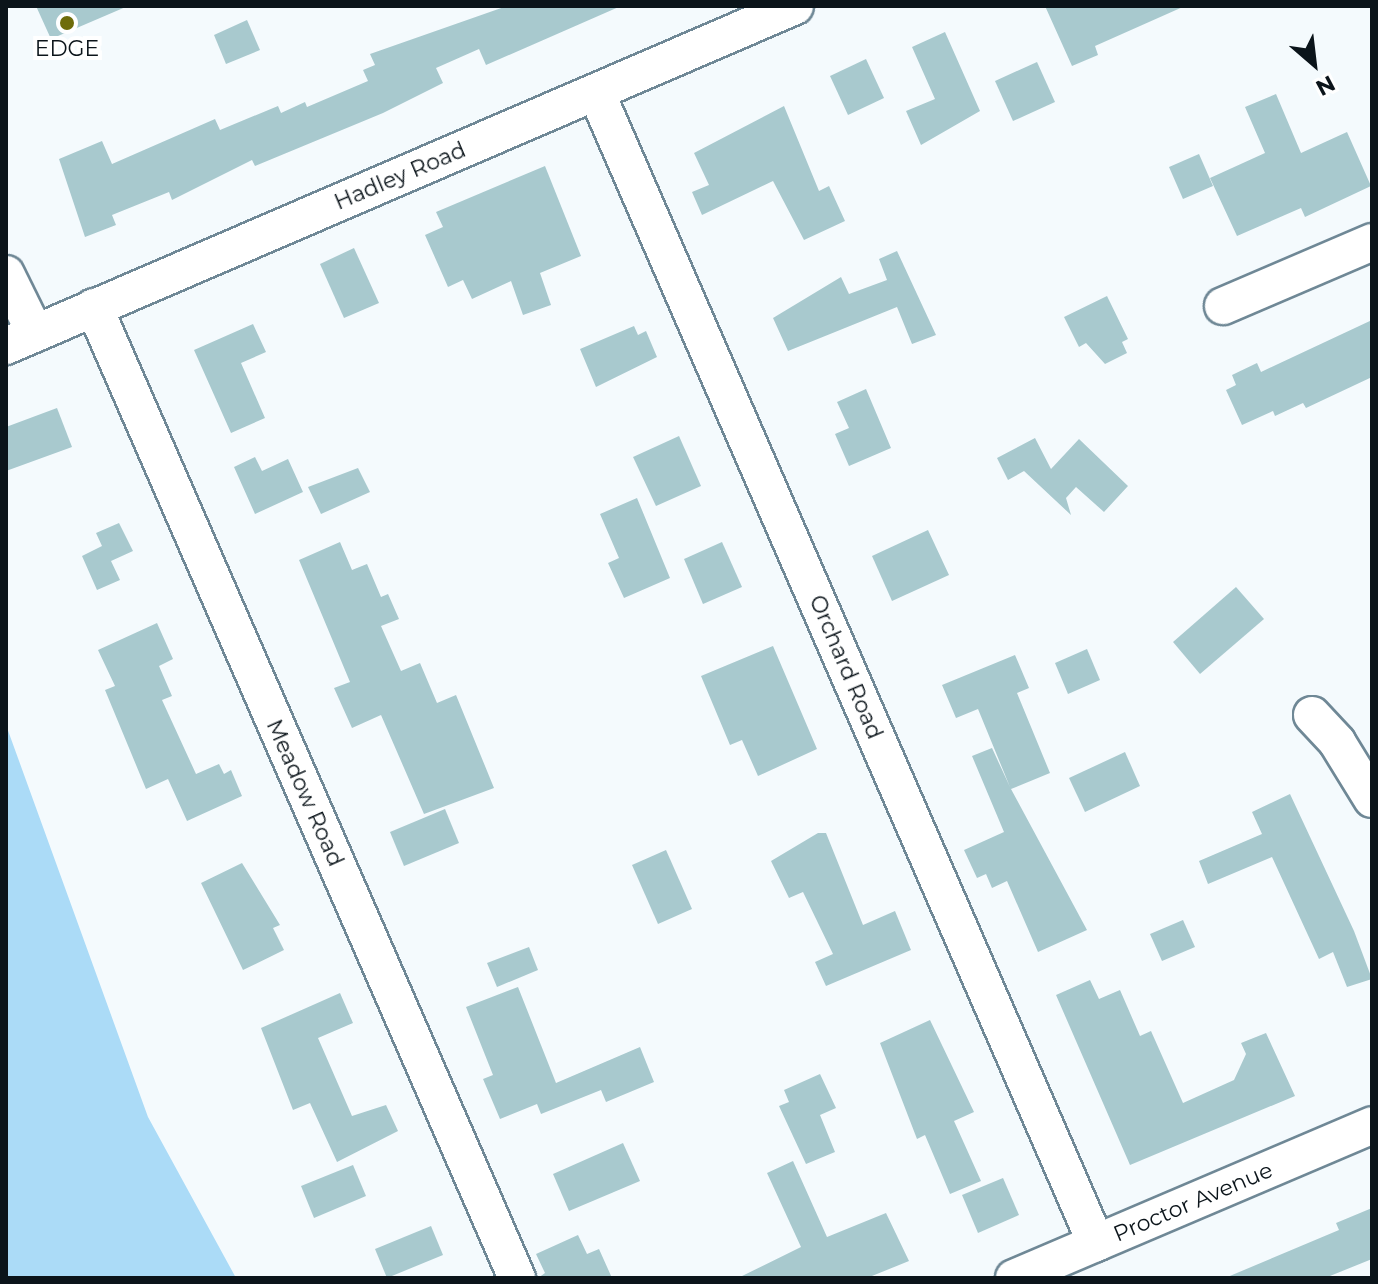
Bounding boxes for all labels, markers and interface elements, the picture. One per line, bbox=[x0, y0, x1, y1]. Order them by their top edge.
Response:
marker: EDGE bbox=[58, 14, 76, 32]
north arrow bbox=[1274, 24, 1354, 104]
place label: EDGE bbox=[35, 36, 99, 62]
text: N bbox=[1311, 70, 1340, 102]
street label: Hadley Road bbox=[330, 136, 470, 216]
street label: Orchard Road bbox=[804, 591, 888, 743]
street label: Meadow Road bbox=[261, 715, 349, 871]
street label: Proctor Avenue bbox=[1110, 1157, 1276, 1247]

